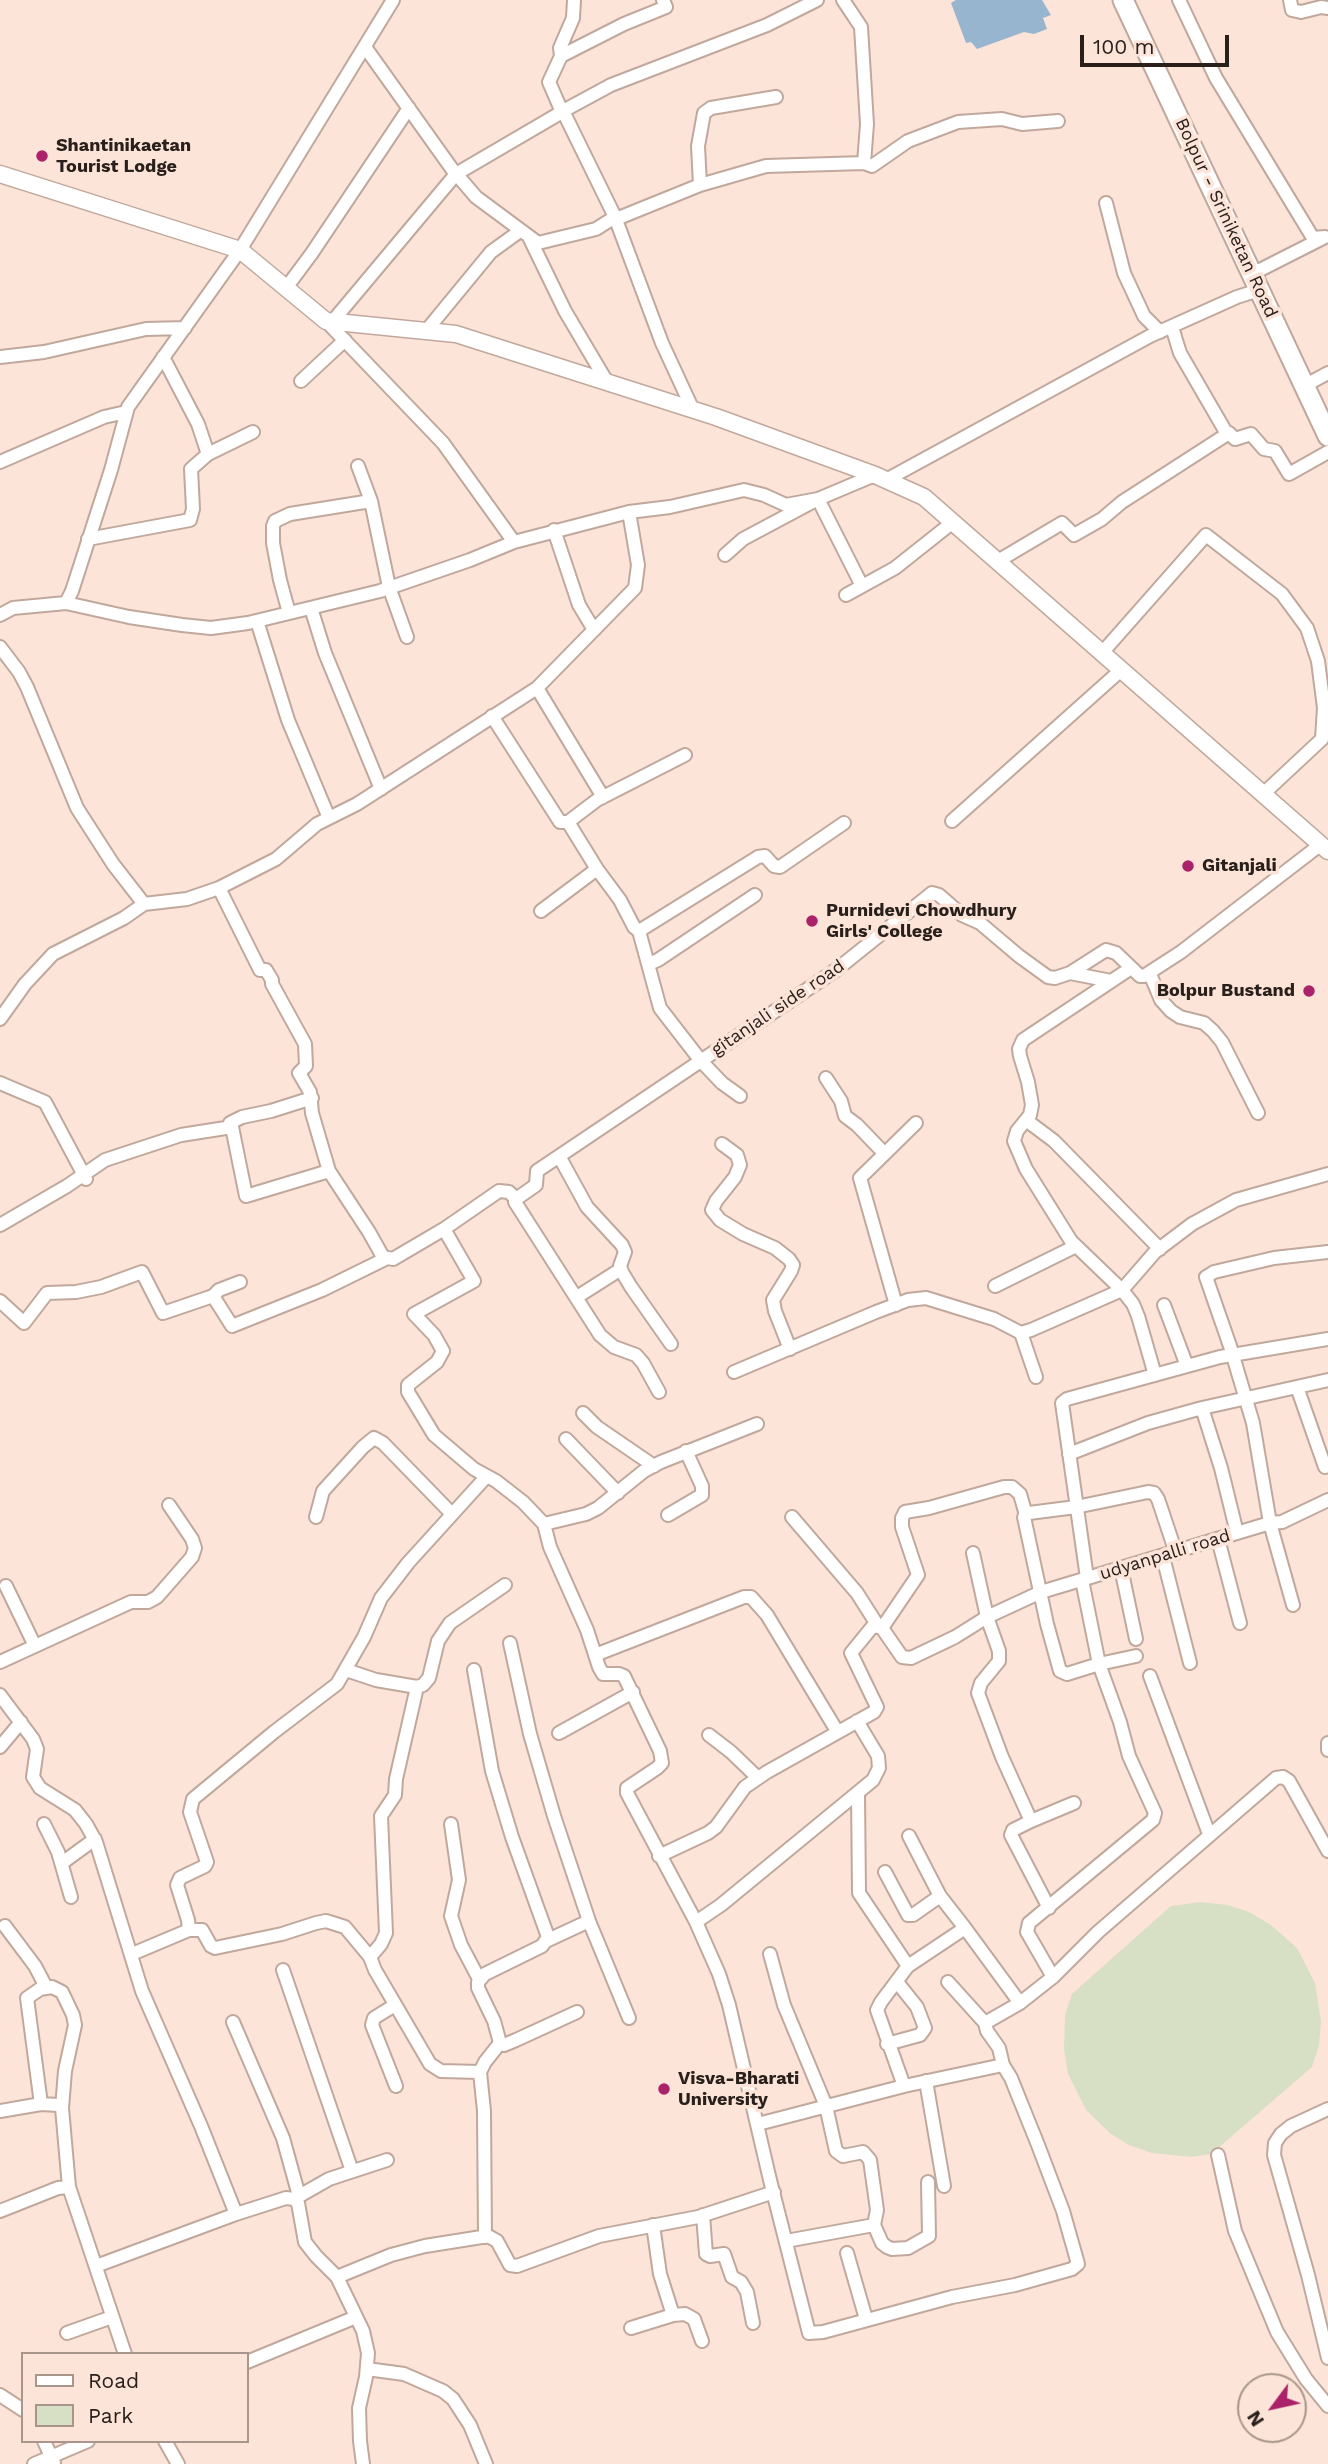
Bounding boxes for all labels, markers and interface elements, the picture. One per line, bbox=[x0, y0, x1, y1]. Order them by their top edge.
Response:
scale bar bbox=[1083, 21, 1232, 65]
text: 100 m bbox=[1093, 34, 1155, 59]
street label: Bolpur - Sriniketan Road bbox=[1170, 115, 1282, 321]
place label: Shantinikaetan Tourist Lodge bbox=[56, 135, 191, 178]
marker: Shantinikaetan Tourist Lodge bbox=[34, 148, 50, 164]
place label: Gitanjali bbox=[1202, 855, 1277, 877]
marker: Gitanjali bbox=[1180, 858, 1196, 874]
place label: Purnidevi Chowdhury Girls' College bbox=[826, 900, 1017, 942]
marker: Purnidevi Chowdhury Girls' College bbox=[804, 913, 820, 929]
street label: gitanjali side road bbox=[707, 955, 849, 1061]
place label: Bolpur Bustand bbox=[1157, 980, 1295, 1002]
marker: Bolpur Bustand bbox=[1301, 983, 1317, 999]
street label: udyanpalli road bbox=[1097, 1525, 1233, 1585]
place label: Visva-Bharati University bbox=[678, 2068, 799, 2110]
marker: Visva-Bharati University bbox=[656, 2081, 672, 2097]
legend bbox=[21, 2352, 248, 2443]
text: Road bbox=[88, 2368, 139, 2393]
north arrow bbox=[1237, 2373, 1307, 2443]
text: Park bbox=[88, 2403, 133, 2428]
text: N bbox=[1242, 2406, 1269, 2431]

